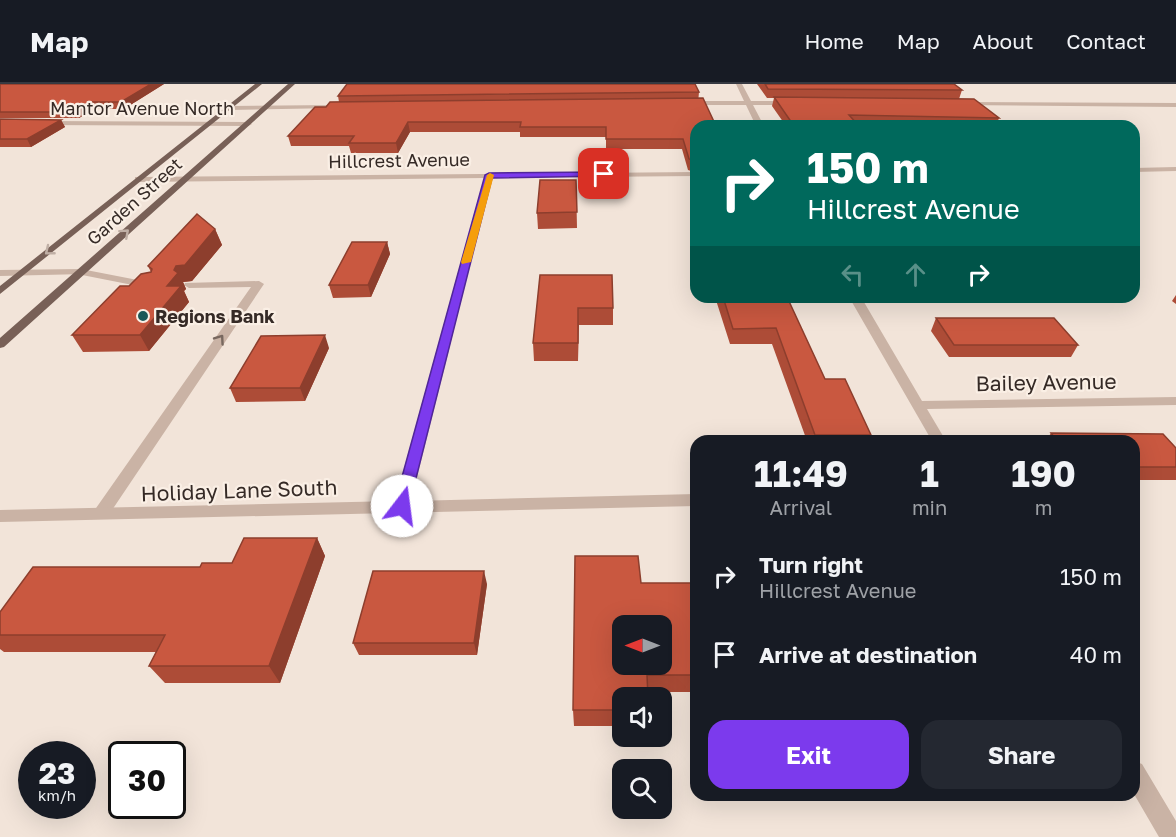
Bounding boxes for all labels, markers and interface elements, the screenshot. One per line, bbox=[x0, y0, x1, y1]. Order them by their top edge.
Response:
text: Map bbox=[30, 25, 88, 58]
text: Home bbox=[804, 28, 864, 54]
text: Map bbox=[897, 28, 940, 54]
text: About bbox=[973, 28, 1033, 54]
text: Contact bbox=[1066, 28, 1146, 54]
street label: Mantor Avenue North bbox=[50, 97, 234, 119]
text: 150 m bbox=[807, 142, 929, 192]
icon: right bbox=[708, 144, 786, 222]
street label: Hillcrest Avenue bbox=[328, 148, 470, 172]
pin bbox=[578, 148, 629, 199]
street label: Garden Street bbox=[82, 153, 186, 249]
icon: arrive bbox=[587, 157, 620, 190]
text: Hillcrest Avenue bbox=[807, 193, 1020, 225]
one-way arrow bbox=[118, 229, 129, 240]
one-way arrow bbox=[45, 244, 56, 255]
icon: left bbox=[836, 258, 869, 291]
icon: ahead bbox=[899, 258, 932, 291]
icon: right bbox=[962, 258, 995, 291]
place label: Regions Bank bbox=[155, 305, 275, 327]
marker: Regions Bank bbox=[136, 309, 150, 323]
one-way arrow bbox=[213, 335, 224, 346]
street label: Bailey Avenue bbox=[975, 368, 1117, 396]
text: 11:49 bbox=[754, 452, 848, 495]
text: 1 bbox=[920, 452, 939, 495]
text: 190 bbox=[1011, 452, 1076, 495]
street label: Holiday Lane South bbox=[140, 474, 338, 506]
position arrow bbox=[370, 474, 434, 538]
text: Arrival bbox=[770, 495, 832, 519]
text: min bbox=[912, 495, 947, 519]
text: m bbox=[1035, 495, 1052, 519]
text: Turn right bbox=[759, 551, 863, 578]
icon: right bbox=[708, 560, 741, 593]
text: 150 m bbox=[1060, 563, 1122, 590]
text: Hillcrest Avenue bbox=[759, 578, 916, 602]
north arrow bbox=[612, 615, 672, 675]
map controls bbox=[612, 615, 672, 819]
icon: arrive bbox=[708, 638, 741, 671]
text: Arrive at destination bbox=[759, 641, 977, 668]
text: 40 m bbox=[1070, 641, 1122, 668]
button: sound bbox=[612, 687, 672, 747]
button: Exit bbox=[708, 720, 909, 789]
button: Share bbox=[921, 720, 1122, 789]
speed limit sign: 30 bbox=[108, 741, 186, 819]
text: 23 bbox=[39, 755, 75, 791]
button: search bbox=[612, 759, 672, 819]
text: km/h bbox=[38, 786, 76, 804]

